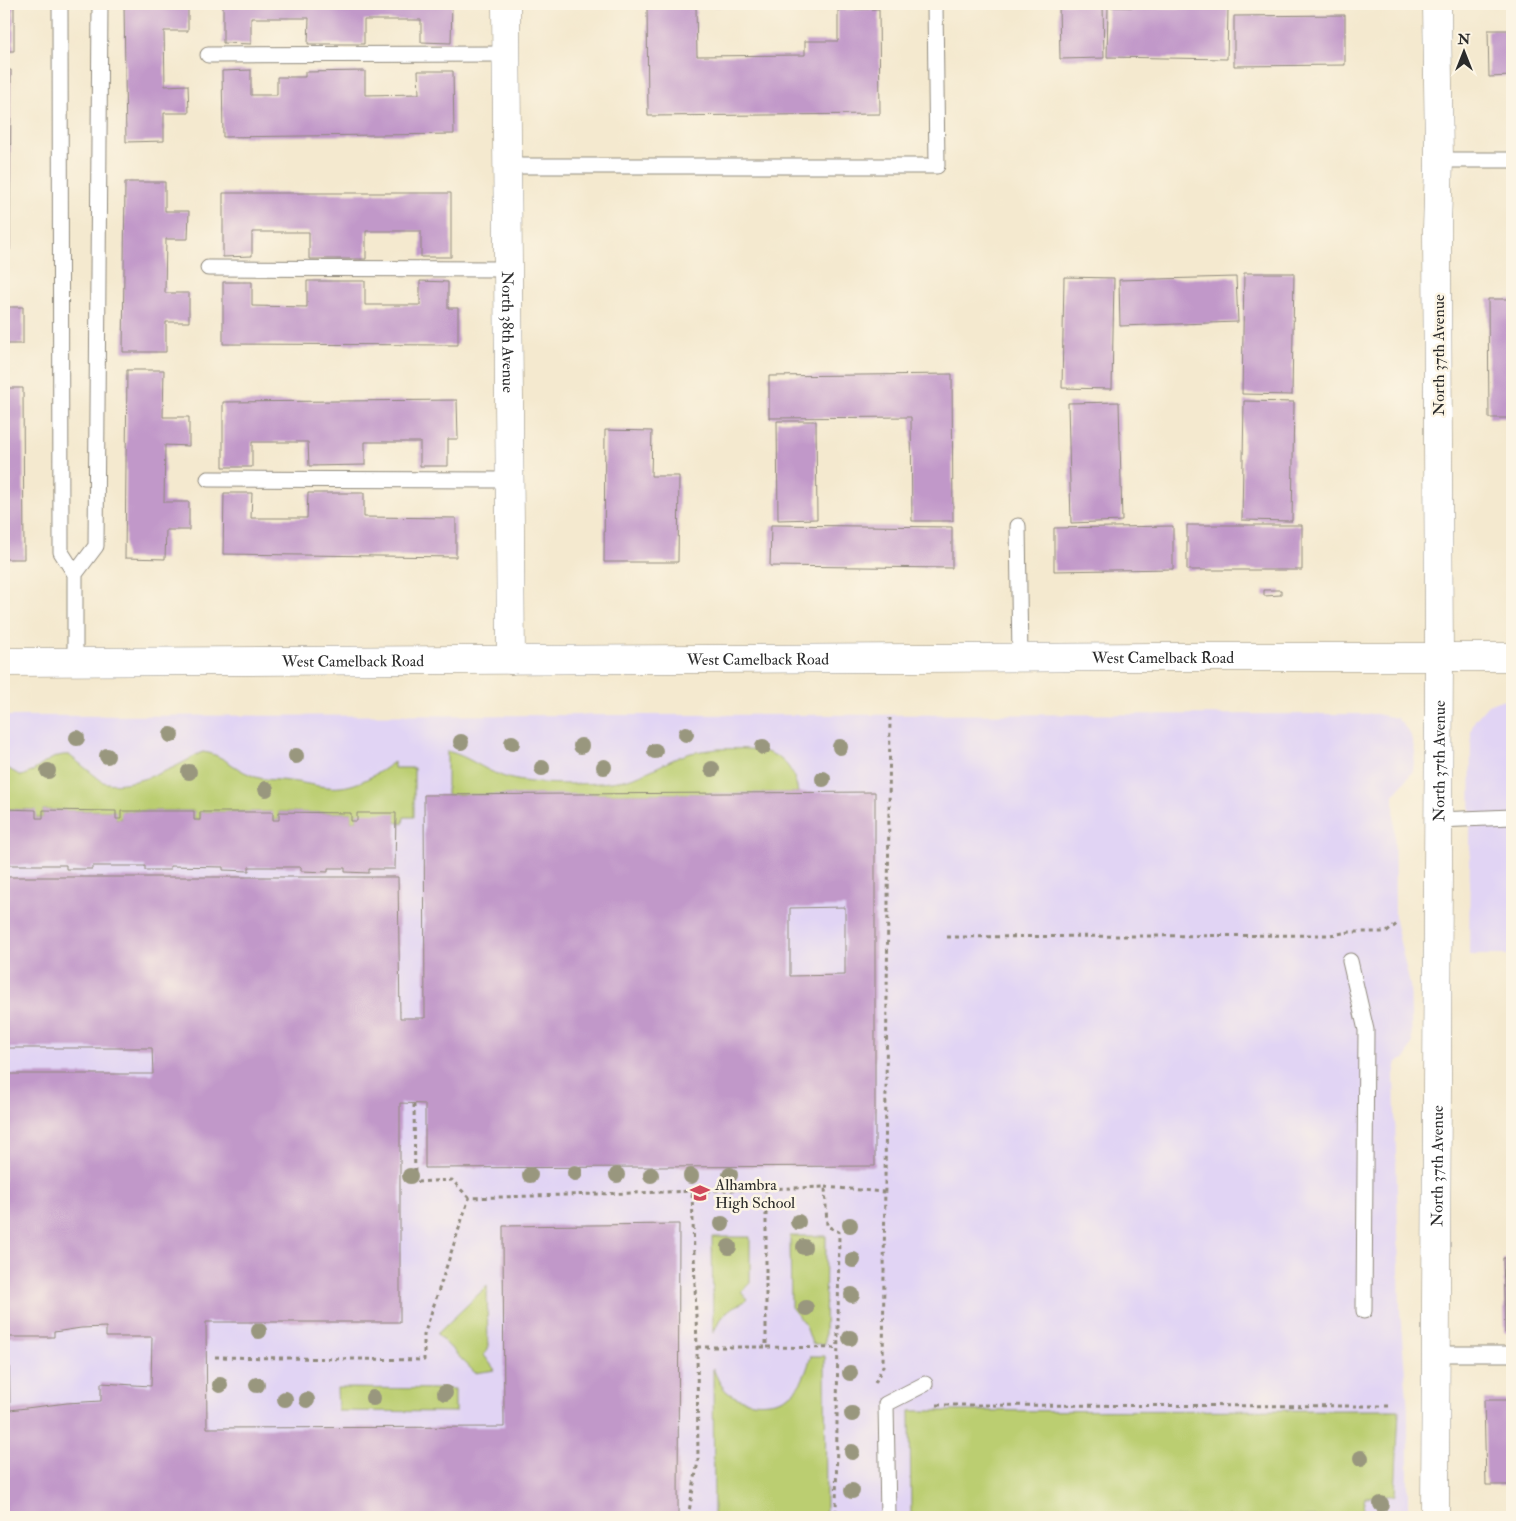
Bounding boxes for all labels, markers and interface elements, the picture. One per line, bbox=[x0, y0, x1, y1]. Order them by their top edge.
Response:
north arrow bbox=[1438, 28, 1488, 78]
text: N bbox=[1457, 31, 1471, 48]
street label: North 38th Avenue bbox=[497, 271, 518, 393]
street label: North 37th Avenue bbox=[1429, 294, 1449, 416]
street label: West Camelback Road bbox=[1091, 648, 1234, 668]
street label: West Camelback Road bbox=[686, 649, 829, 670]
street label: West Camelback Road bbox=[281, 651, 424, 672]
street label: North 37th Avenue bbox=[1429, 700, 1450, 822]
street label: North 37th Avenue bbox=[1427, 1105, 1448, 1227]
place label: Alhambra High School bbox=[714, 1175, 795, 1213]
school or university icon: Alhambra High School bbox=[689, 1182, 711, 1204]

